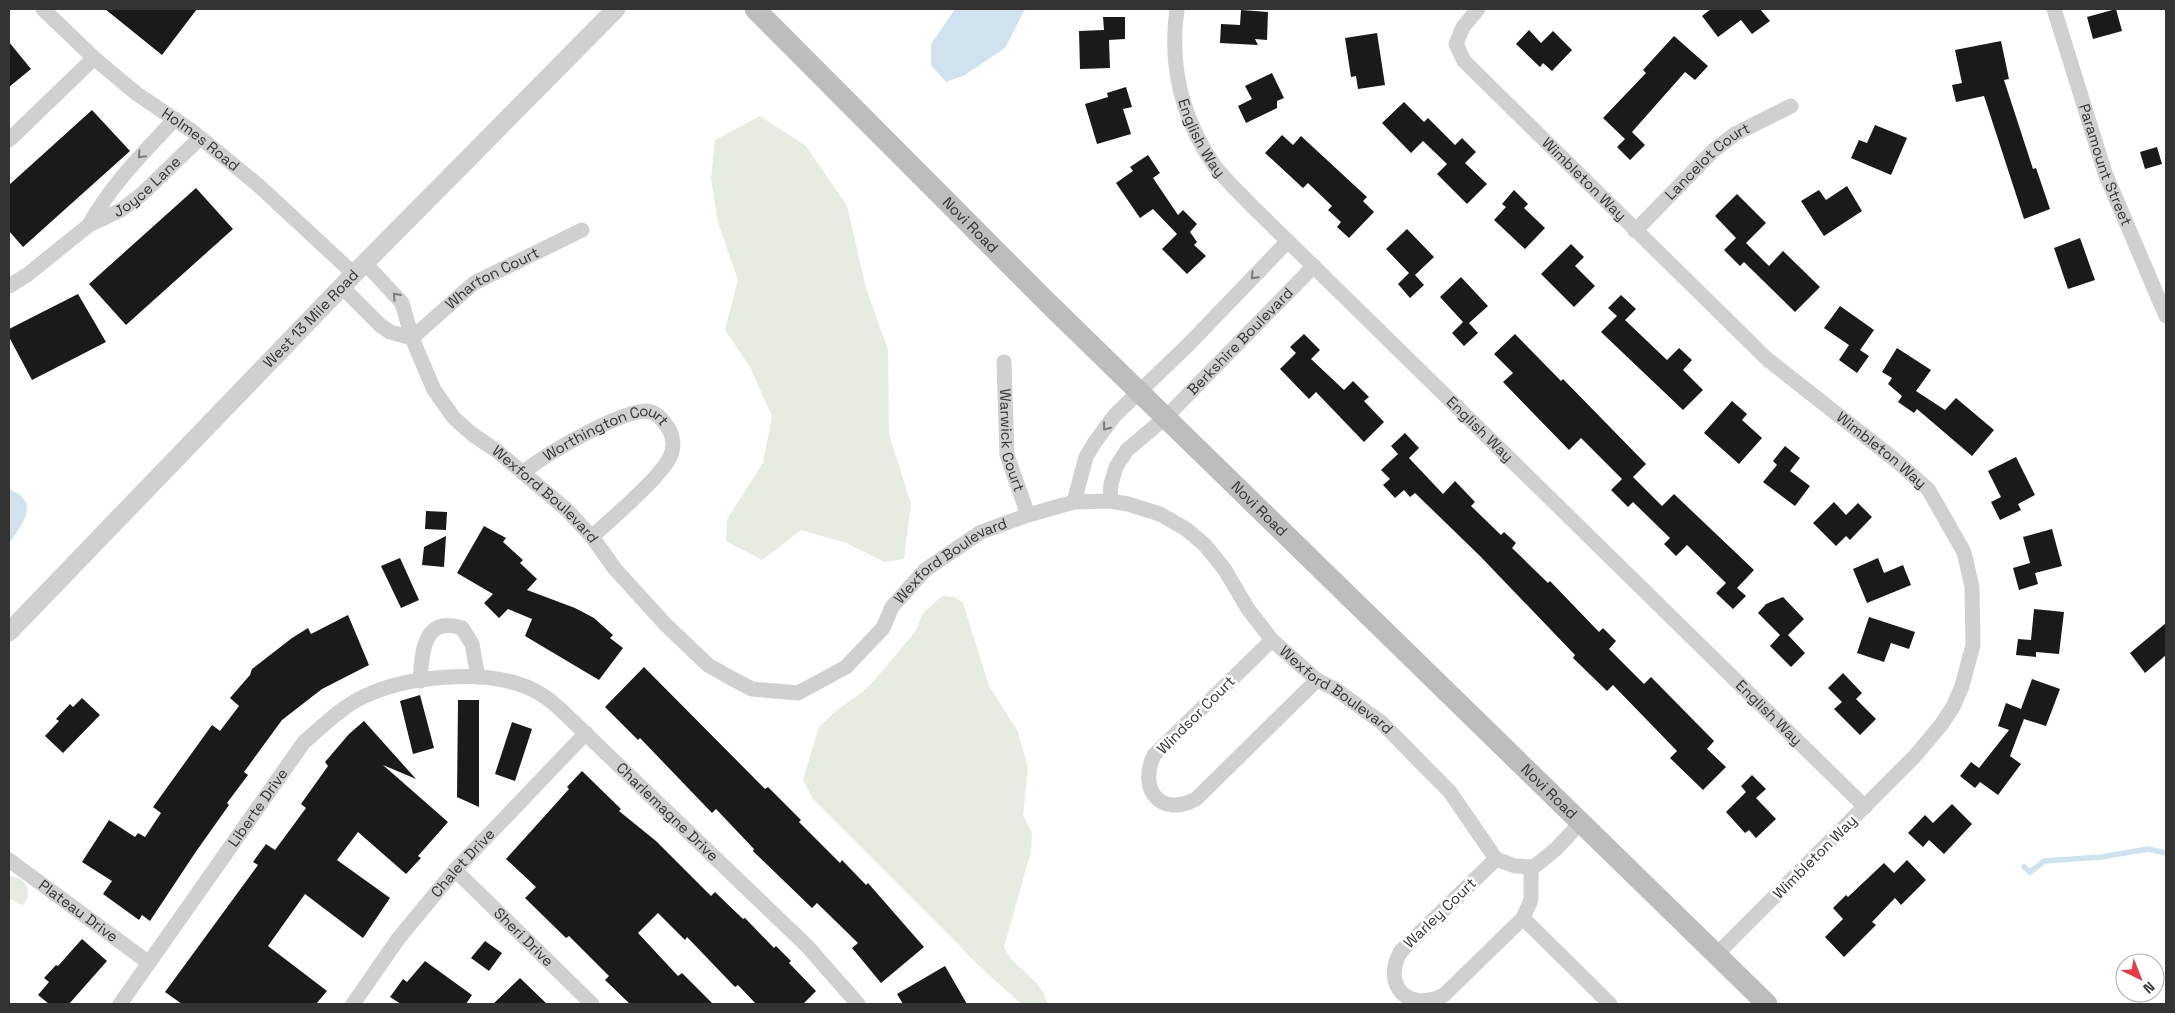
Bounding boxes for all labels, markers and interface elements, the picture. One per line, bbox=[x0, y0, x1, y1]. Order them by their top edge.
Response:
street label: English Way bbox=[1174, 96, 1230, 181]
street label: Paramount Street bbox=[2075, 101, 2136, 229]
street label: Holmes Road bbox=[158, 103, 244, 175]
street label: Lancelot Court bbox=[1661, 118, 1753, 204]
street label: Wimbleton Way bbox=[1538, 133, 1631, 224]
one-way arrow bbox=[138, 149, 147, 158]
street label: Joyce Lane bbox=[110, 152, 185, 221]
street label: Novi Road bbox=[939, 193, 1003, 257]
street label: Wharton Court bbox=[441, 243, 542, 313]
street label: West 13 Mile Road bbox=[259, 265, 362, 372]
one-way arrow bbox=[1251, 270, 1260, 279]
street label: Berkshire Boulevard bbox=[1183, 283, 1297, 399]
one-way arrow bbox=[393, 293, 402, 302]
street label: Warwick Court bbox=[996, 388, 1029, 494]
street label: English Way bbox=[1443, 392, 1517, 466]
street label: Worthington Court bbox=[539, 401, 673, 465]
street label: Wimbleton Way bbox=[1833, 407, 1931, 492]
one-way arrow bbox=[1103, 421, 1112, 430]
street label: Wexford Boulevard bbox=[488, 441, 603, 546]
street label: Novi Road bbox=[1227, 477, 1292, 540]
street label: Wexford Boulevard bbox=[890, 513, 1010, 607]
street label: Wexford Boulevard bbox=[1276, 641, 1397, 738]
street label: Windsor Court bbox=[1153, 671, 1239, 758]
street label: English Way bbox=[1732, 676, 1807, 749]
street label: Charlemagne Drive bbox=[612, 758, 723, 865]
street label: Novi Road bbox=[1517, 760, 1582, 823]
street label: Liberte Drive bbox=[223, 764, 292, 850]
street label: Wimbleton Way bbox=[1769, 811, 1861, 903]
street label: Chalet Drive bbox=[426, 824, 499, 901]
street label: Warley Court bbox=[1399, 873, 1480, 952]
street label: Plateau Drive bbox=[35, 875, 122, 946]
street label: Sheri Drive bbox=[490, 903, 558, 970]
north arrow bbox=[2115, 953, 2165, 1003]
text: N bbox=[2139, 978, 2158, 997]

